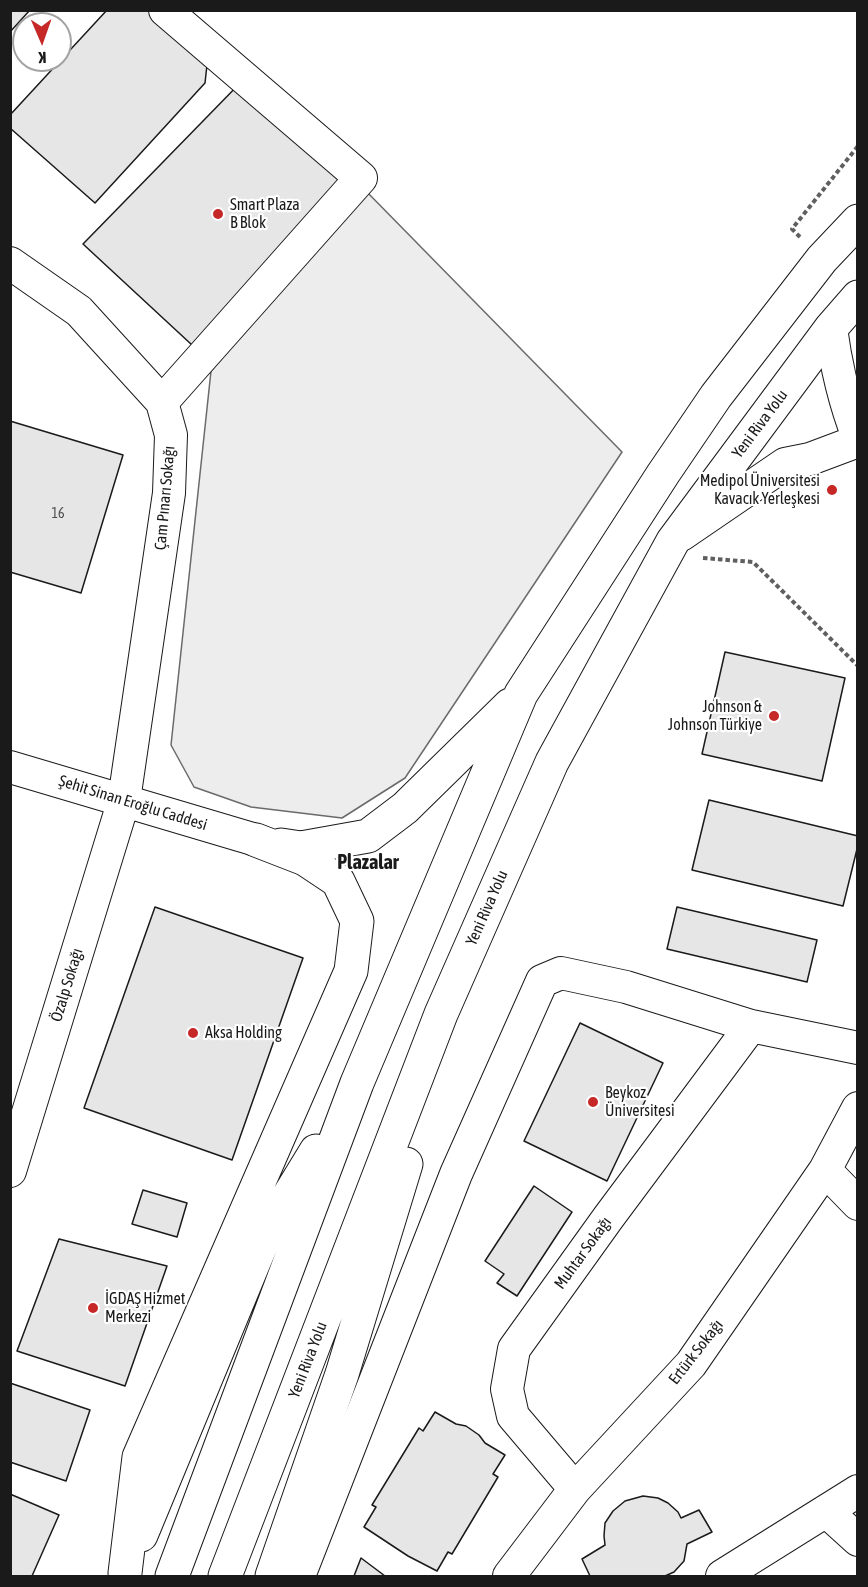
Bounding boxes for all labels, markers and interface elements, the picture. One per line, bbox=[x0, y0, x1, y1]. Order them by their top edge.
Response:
north arrow bbox=[12, 12, 72, 72]
text: K bbox=[38, 49, 47, 67]
place label: Smart Plaza B Blok bbox=[230, 195, 300, 233]
marker: Smart Plaza B Blok bbox=[211, 207, 225, 221]
street label: Yeni Riva Yolu bbox=[728, 386, 792, 462]
street label: Çam Pınarı Sokağı bbox=[151, 445, 179, 551]
place label: Medipol Üniversitesi Kavacık Yerleşkesi bbox=[700, 471, 820, 509]
marker: Medipol Üniversitesi Kavacık Yerleşkesi bbox=[825, 483, 839, 497]
house number: 16 bbox=[51, 506, 65, 522]
place label: Johnson & Johnson Türkiye bbox=[668, 697, 762, 735]
marker: Johnson & Johnson Türkiye bbox=[767, 709, 781, 723]
street label: Şehit Sinan Eroğlu Caddesi bbox=[56, 771, 210, 835]
district label: Plazalar bbox=[337, 851, 399, 875]
street label: Yeni Riva Yolu bbox=[462, 867, 512, 949]
street label: Özalp Sokağı bbox=[47, 946, 87, 1024]
place label: Aksa Holding bbox=[205, 1023, 282, 1043]
marker: Aksa Holding bbox=[186, 1026, 200, 1040]
place label: Beykoz Üniversitesi bbox=[605, 1083, 675, 1121]
marker: Beykoz Üniversitesi bbox=[586, 1095, 600, 1109]
street label: Muhtar Sokağı bbox=[550, 1213, 616, 1293]
place label: İGDAŞ Hizmet Merkezi bbox=[105, 1289, 185, 1327]
marker: İGDAŞ Hizmet Merkezi bbox=[86, 1301, 100, 1315]
street label: Ertürk Sokağı bbox=[665, 1316, 727, 1388]
street label: Yeni Riva Yolu bbox=[285, 1319, 331, 1401]

